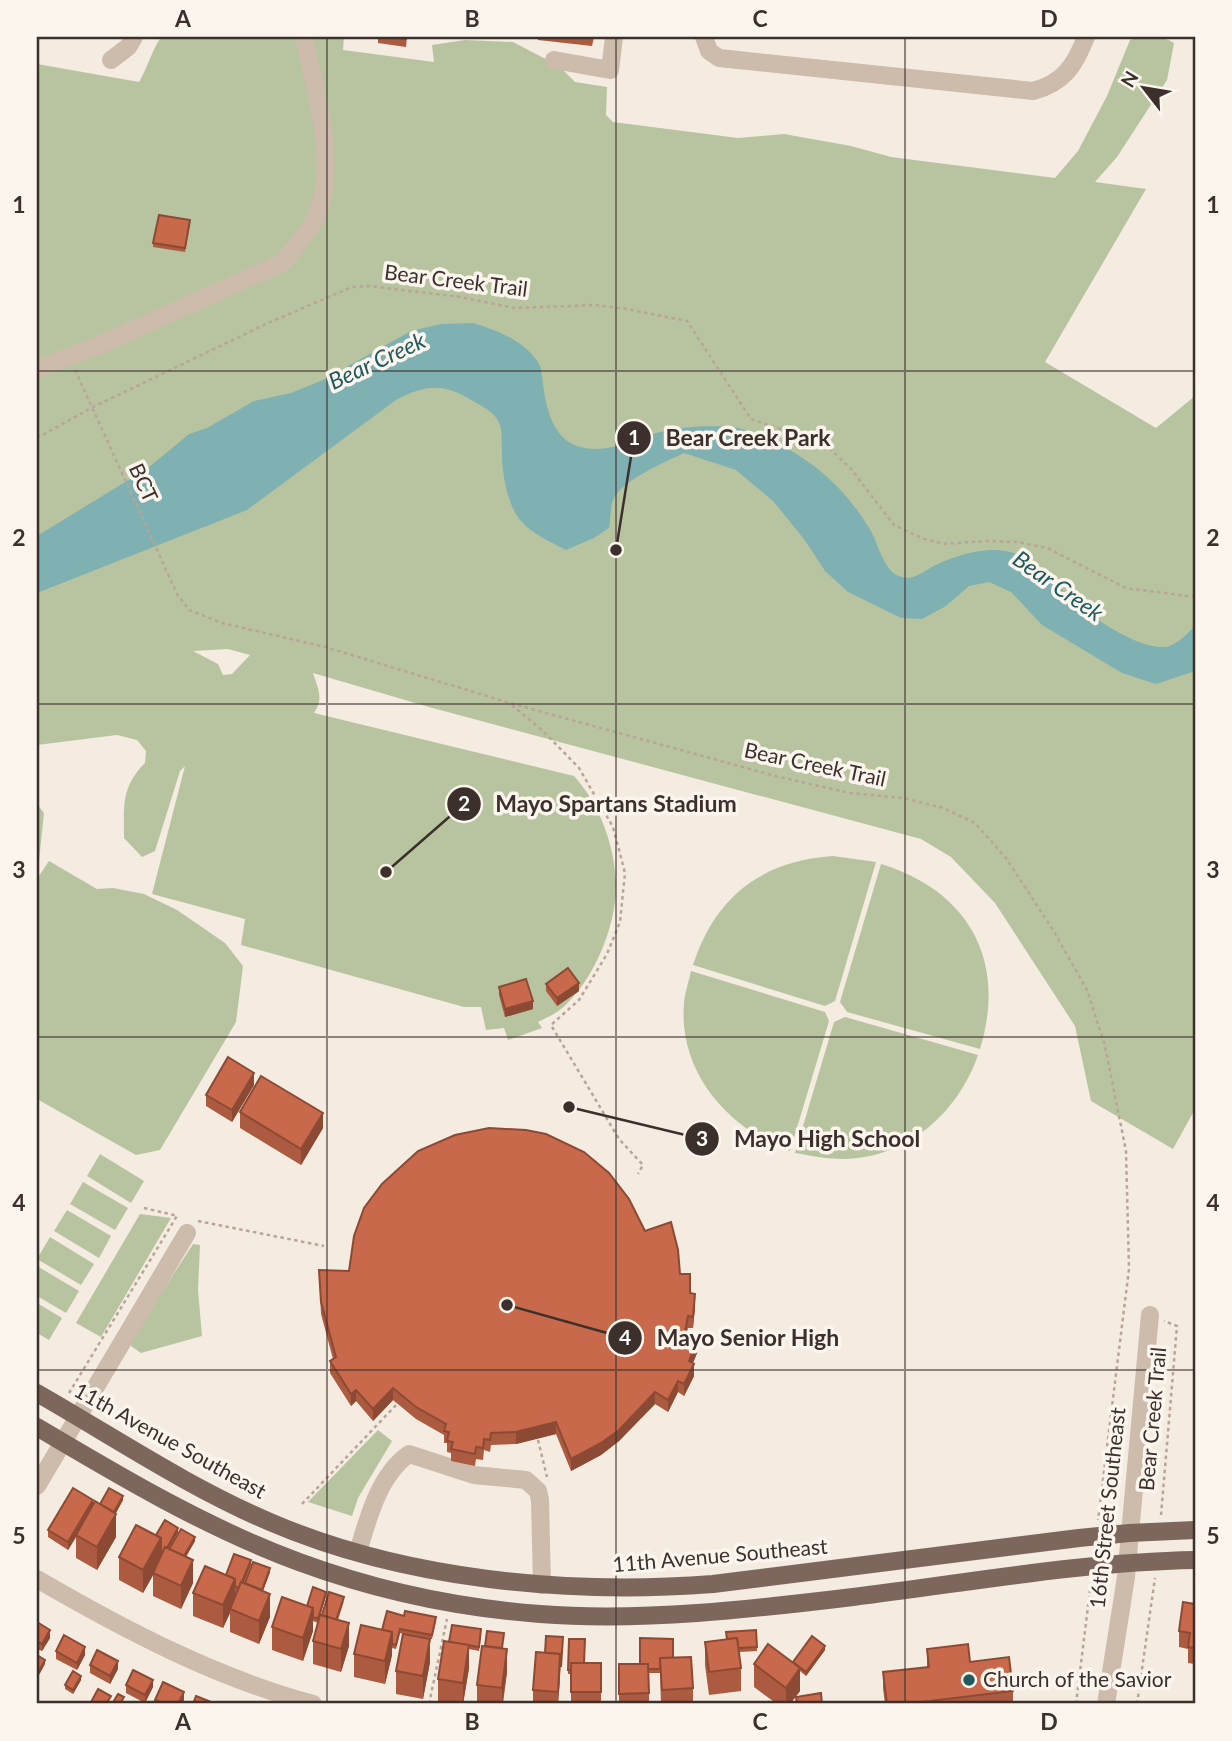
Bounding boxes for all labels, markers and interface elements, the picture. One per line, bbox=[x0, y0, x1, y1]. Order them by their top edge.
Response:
text: A bbox=[174, 4, 192, 32]
text: B bbox=[464, 4, 480, 32]
text: C bbox=[752, 4, 768, 32]
text: D bbox=[1040, 4, 1058, 32]
north arrow bbox=[1110, 52, 1180, 122]
text: N bbox=[1115, 67, 1143, 91]
text: 1 bbox=[12, 190, 26, 218]
text: 1 bbox=[1206, 190, 1220, 218]
street label: Bear Creek Trail bbox=[383, 258, 529, 301]
water label: Bear Creek bbox=[324, 325, 431, 395]
callout: Bear Creek Park bbox=[616, 416, 844, 460]
text: Bear Creek Park bbox=[666, 423, 831, 451]
text: 1 bbox=[628, 424, 640, 449]
street label: BCT bbox=[125, 459, 164, 506]
text: 2 bbox=[12, 523, 26, 551]
text: 2 bbox=[1206, 523, 1220, 551]
water label: Bear Creek bbox=[1008, 544, 1110, 627]
street label: Bear Creek Trail bbox=[742, 736, 888, 791]
callout: Mayo Spartans Stadium bbox=[446, 782, 750, 826]
text: Mayo Spartans Stadium bbox=[495, 789, 737, 817]
text: 2 bbox=[458, 790, 470, 815]
text: 3 bbox=[12, 855, 26, 883]
text: 3 bbox=[1206, 855, 1220, 883]
callout: Mayo High School bbox=[685, 1117, 934, 1161]
text: Mayo High School bbox=[734, 1124, 920, 1152]
text: 3 bbox=[696, 1125, 708, 1150]
text: 4 bbox=[12, 1188, 26, 1216]
text: 4 bbox=[1206, 1188, 1220, 1216]
callout: Mayo Senior High bbox=[607, 1316, 853, 1360]
text: Mayo Senior High bbox=[657, 1323, 839, 1351]
text: 4 bbox=[619, 1324, 631, 1349]
street label: Bear Creek Trail bbox=[1133, 1346, 1170, 1492]
street label: 11th Avenue Southeast bbox=[70, 1377, 271, 1503]
street label: 16th Street Southeast bbox=[1084, 1406, 1130, 1610]
text: 5 bbox=[12, 1521, 26, 1549]
text: 5 bbox=[1206, 1521, 1220, 1549]
street label: 11th Avenue Southeast bbox=[611, 1533, 829, 1576]
place label: Church of the Savior bbox=[983, 1666, 1172, 1691]
marker: Church of the Savior bbox=[961, 1672, 977, 1688]
text: A bbox=[174, 1707, 192, 1735]
text: B bbox=[464, 1707, 480, 1735]
text: C bbox=[752, 1707, 768, 1735]
text: D bbox=[1040, 1707, 1058, 1735]

